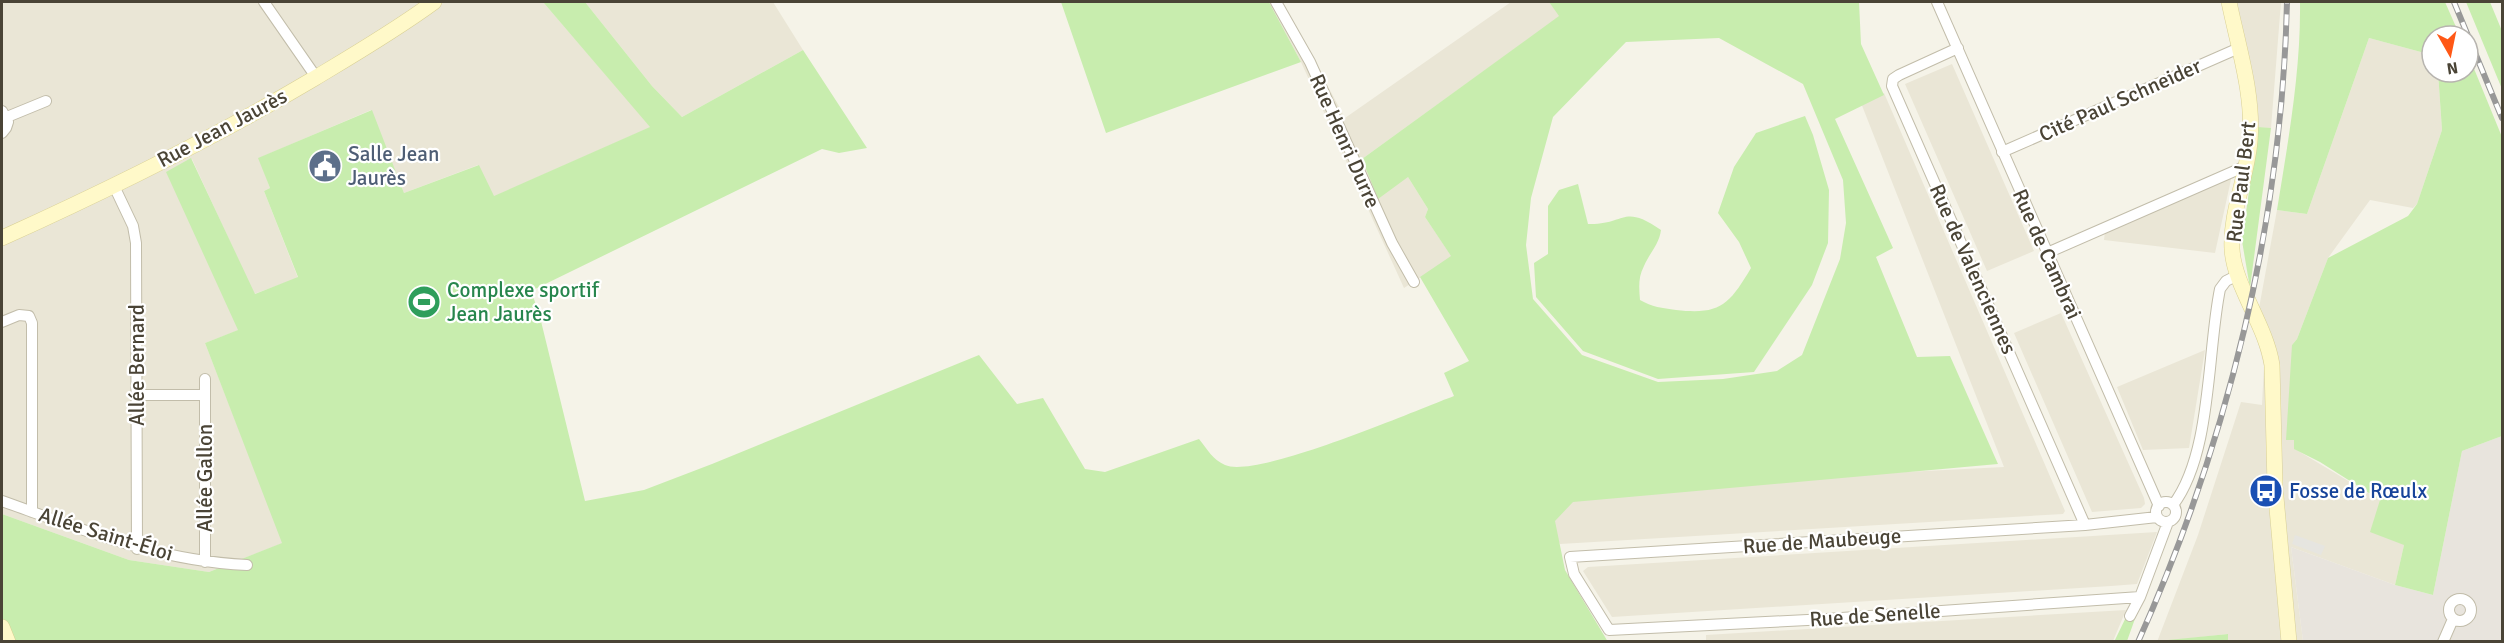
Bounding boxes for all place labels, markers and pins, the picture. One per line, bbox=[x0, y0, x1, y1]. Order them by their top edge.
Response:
place label: Salle Jean Jaurès bbox=[348, 141, 439, 191]
public building icon: Salle Jean Jaurès bbox=[307, 148, 343, 184]
place label: Complexe sportif Jean Jaurès bbox=[447, 277, 600, 327]
sports icon: Complexe sportif Jean Jaurès bbox=[406, 284, 442, 320]
bus stop icon: Fosse de Rœulx bbox=[2248, 473, 2284, 509]
place label: Fosse de Rœulx bbox=[2289, 478, 2428, 504]

